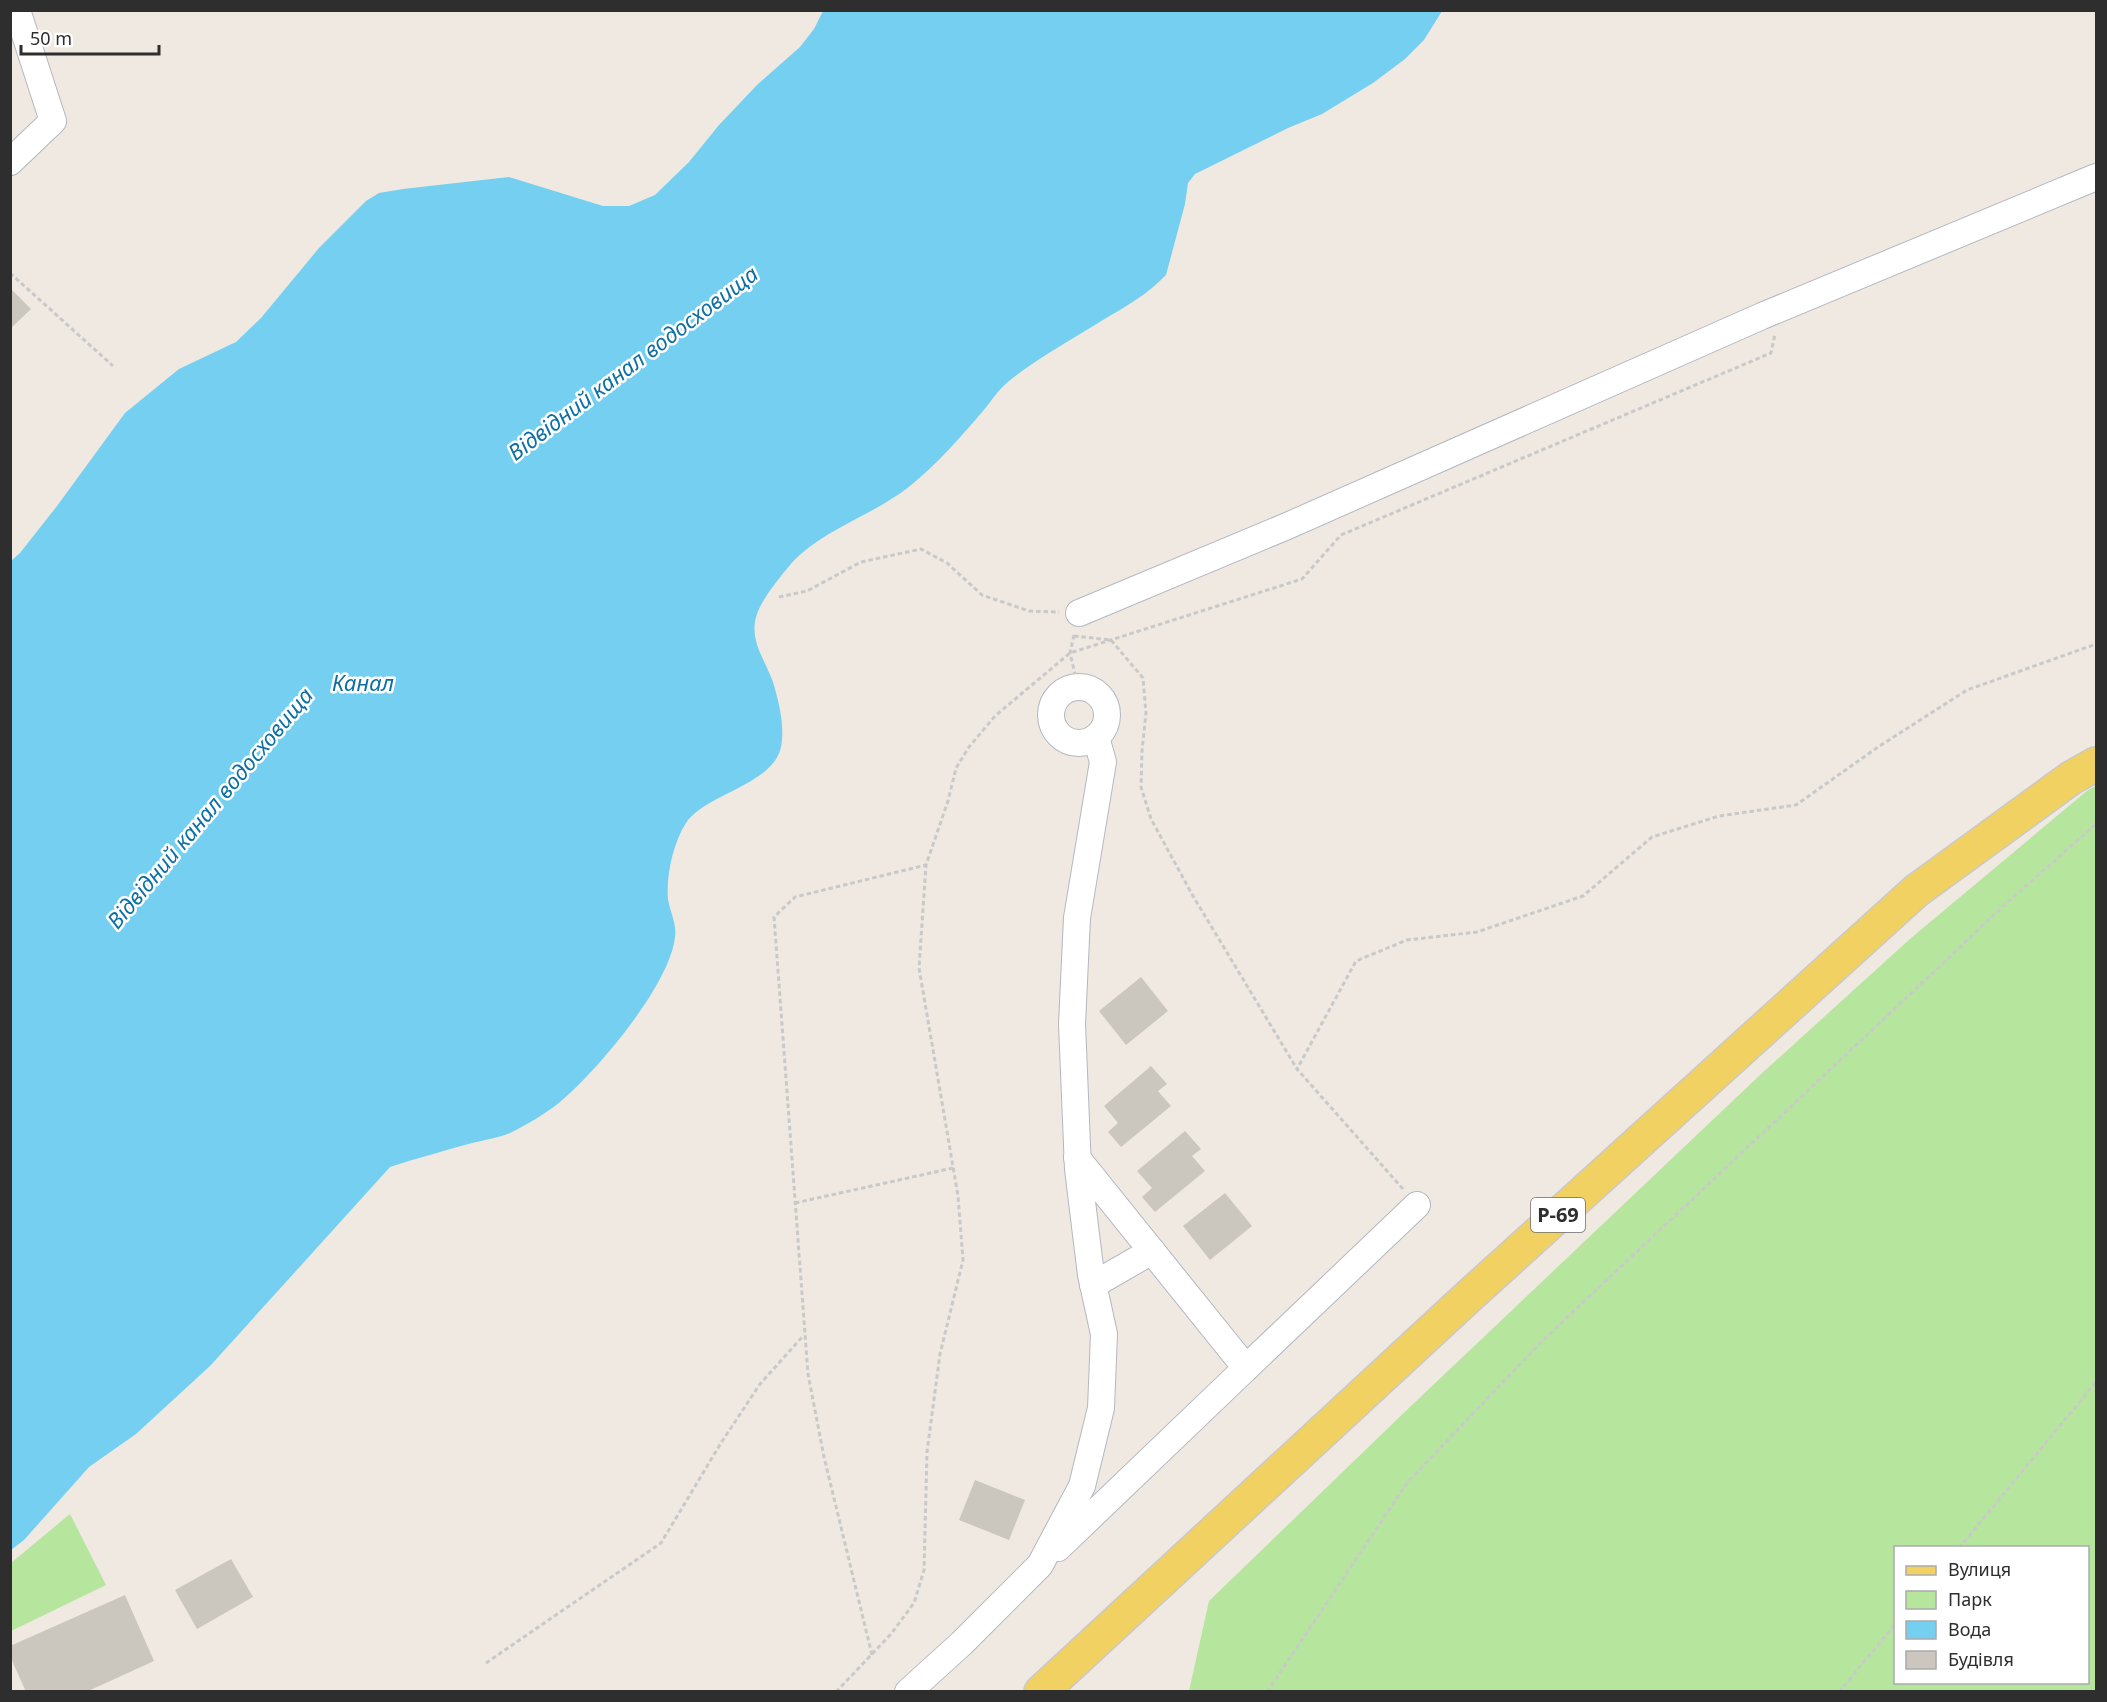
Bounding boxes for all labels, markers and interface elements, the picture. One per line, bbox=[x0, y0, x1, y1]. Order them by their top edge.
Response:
scale bar bbox=[21, 18, 159, 56]
text: 50 m bbox=[30, 26, 72, 50]
water label: Відвідний канал водосховища bbox=[501, 258, 764, 466]
water label: Канал bbox=[332, 667, 394, 697]
water label: Відвідний канал водосховища bbox=[99, 680, 319, 934]
road number: Р-69 bbox=[1531, 1198, 1585, 1232]
legend bbox=[1894, 1546, 2089, 1684]
text: Вулиця bbox=[1948, 1557, 2011, 1581]
text: Парк bbox=[1948, 1587, 1992, 1611]
text: Вода bbox=[1948, 1617, 1991, 1641]
text: Будівля bbox=[1948, 1647, 2014, 1671]

